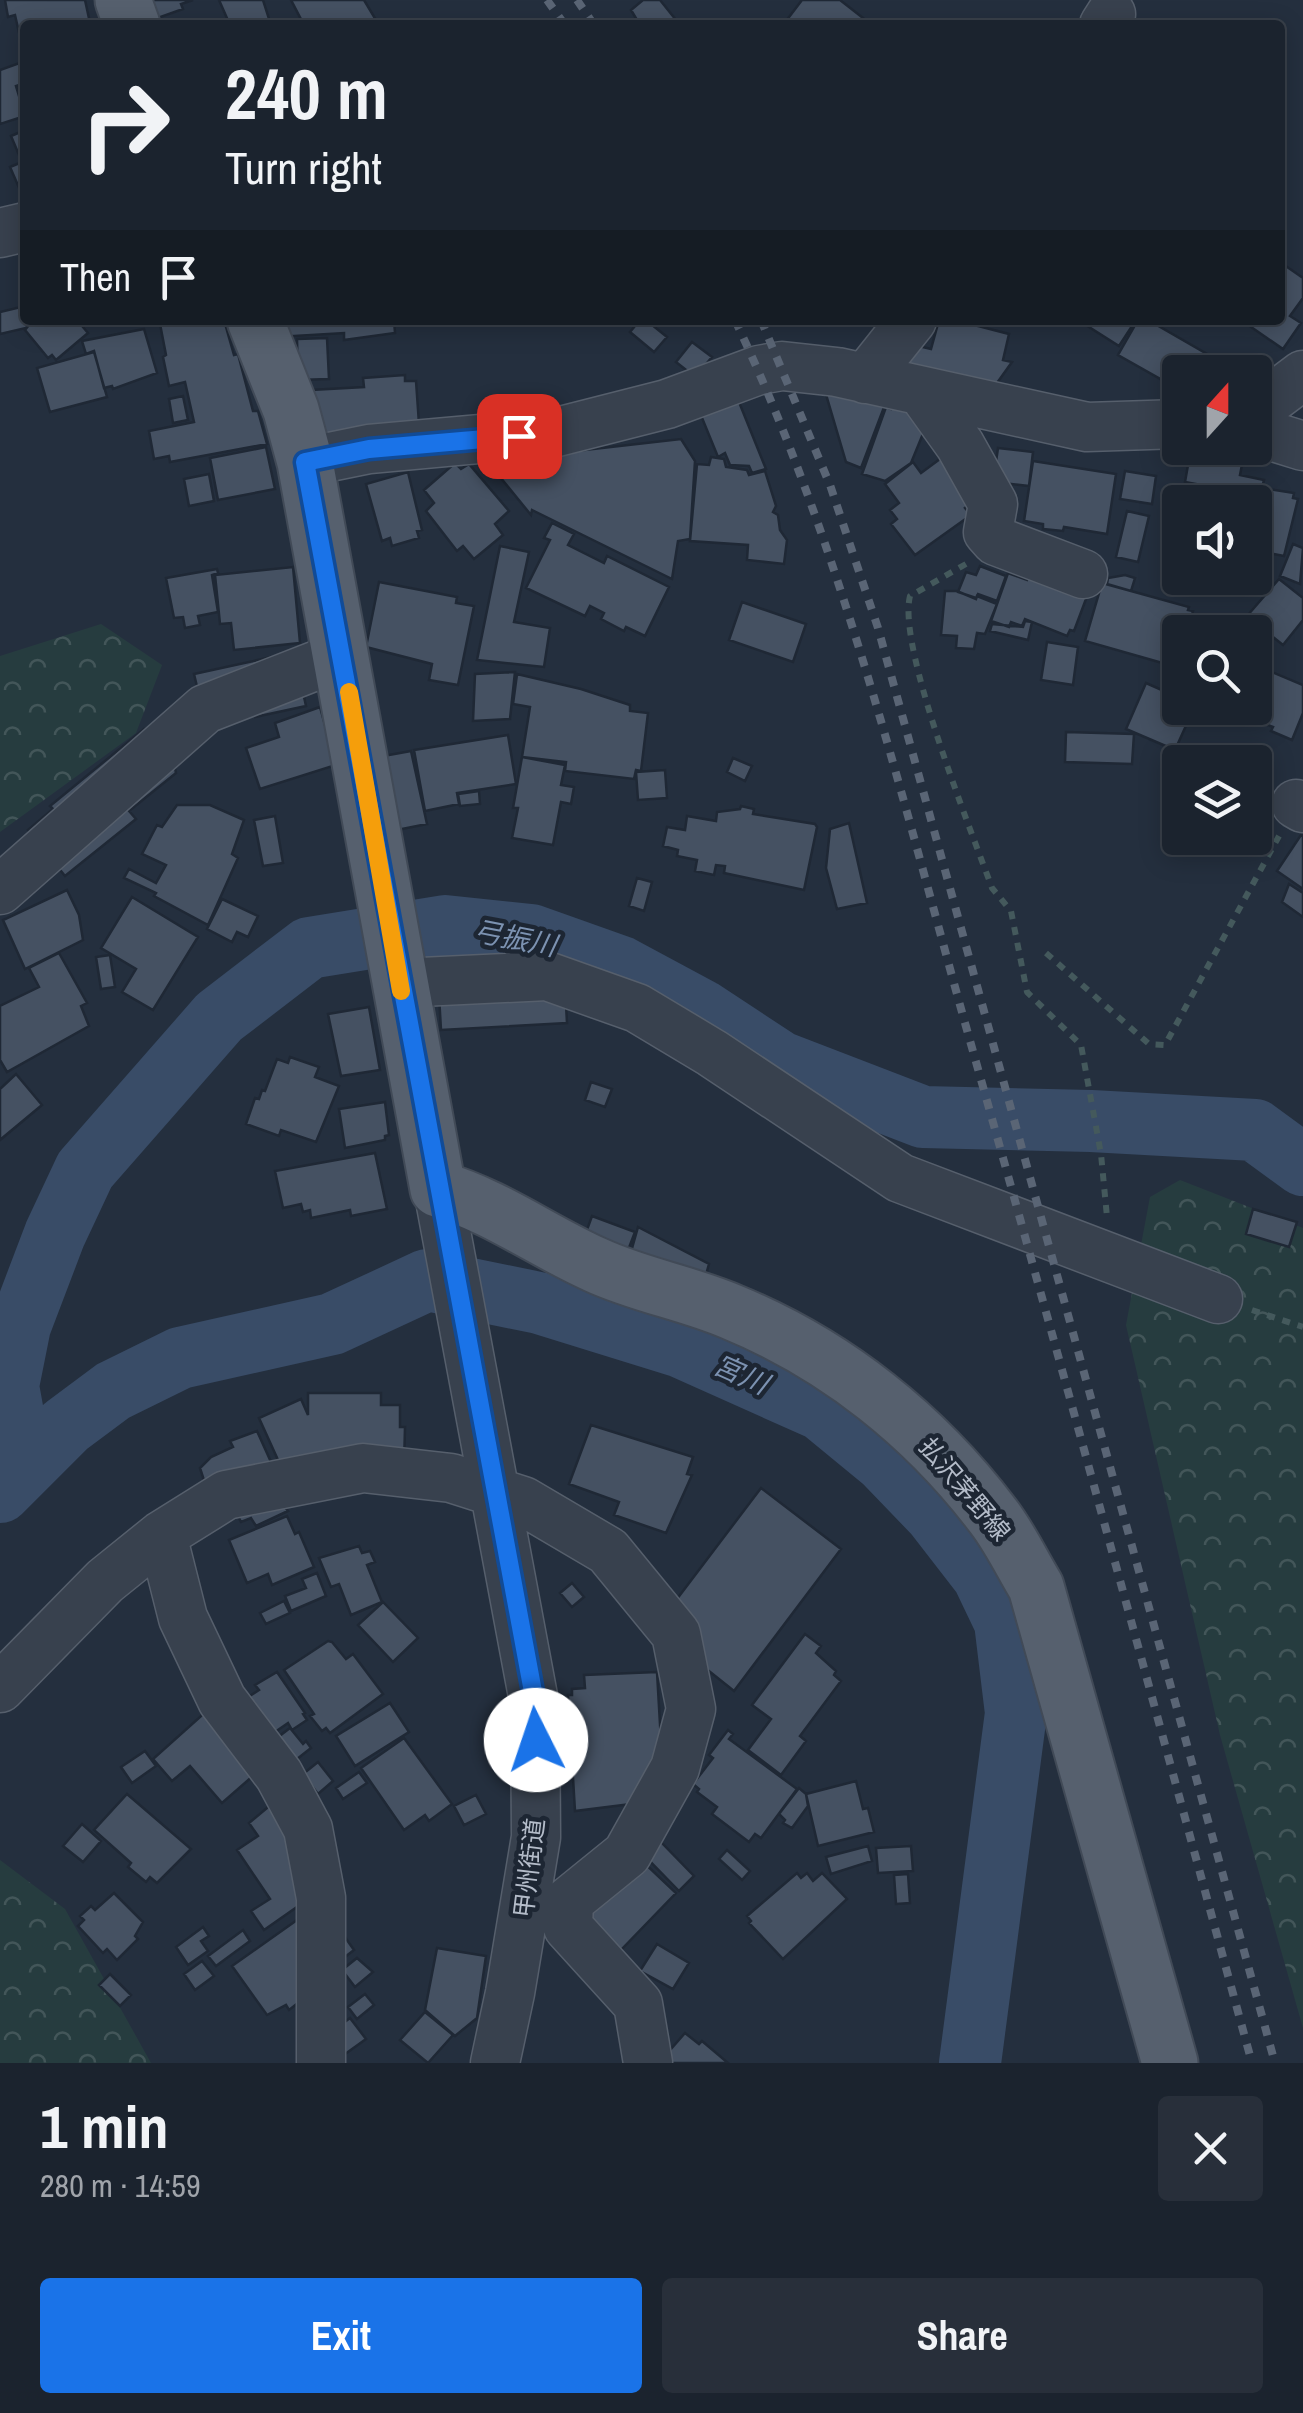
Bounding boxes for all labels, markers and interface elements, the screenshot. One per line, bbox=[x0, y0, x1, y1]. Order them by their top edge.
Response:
text: 240 m bbox=[225, 47, 388, 141]
icon: right bbox=[60, 60, 190, 190]
text: Turn right bbox=[225, 137, 382, 198]
icon: arrive bbox=[151, 250, 206, 305]
text: Then bbox=[60, 252, 131, 303]
north arrow bbox=[1162, 355, 1272, 465]
map controls bbox=[1162, 355, 1272, 855]
pin bbox=[477, 394, 562, 479]
icon: arrive bbox=[492, 409, 547, 464]
button: sound bbox=[1162, 485, 1272, 595]
button: search bbox=[1162, 615, 1272, 725]
button: layers bbox=[1162, 745, 1272, 855]
water label: 弓振川 bbox=[470, 911, 563, 965]
water label: 宮川 bbox=[708, 1345, 777, 1404]
street label: 払沢茅野線 bbox=[912, 1430, 1018, 1548]
position arrow bbox=[484, 1688, 588, 1792]
street label: 甲州街道 bbox=[506, 1816, 552, 1920]
text: 1 min bbox=[40, 2086, 169, 2167]
button: close bbox=[1158, 2096, 1263, 2201]
text: 280 m · 14:59 bbox=[40, 2164, 200, 2207]
button: Exit bbox=[40, 2278, 642, 2393]
button: Share bbox=[662, 2278, 1263, 2393]

